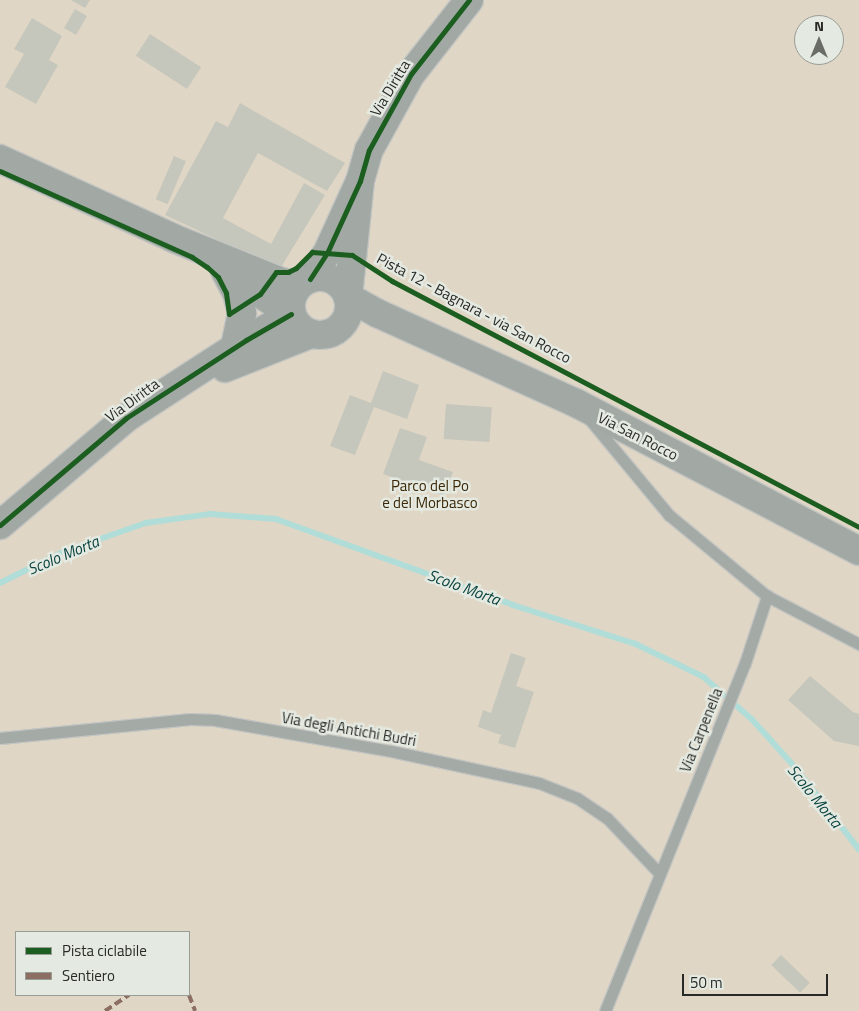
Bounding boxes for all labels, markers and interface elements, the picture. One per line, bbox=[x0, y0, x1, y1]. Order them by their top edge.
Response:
north arrow bbox=[794, 15, 844, 65]
text: N bbox=[814, 15, 824, 36]
street label: Via Diritta bbox=[366, 57, 414, 119]
street label: Pista 12 - Bagnara - via San Rocco bbox=[374, 249, 574, 367]
street label: Via Diritta bbox=[102, 374, 162, 426]
street label: Via San Rocco bbox=[595, 408, 681, 464]
park label: Parco del Po e del Morbasco bbox=[382, 476, 478, 511]
water label: Scolo Morta bbox=[24, 531, 102, 579]
water label: Scolo Morta bbox=[425, 565, 503, 609]
street label: Via Carpenella bbox=[676, 685, 726, 775]
street label: Via degli Antichi Budri bbox=[280, 708, 418, 750]
water label: Scolo Morta bbox=[784, 761, 846, 831]
legend bbox=[15, 931, 190, 996]
text: Pista ciclabile bbox=[62, 939, 147, 962]
text: Sentiero bbox=[62, 964, 115, 987]
scale bar bbox=[684, 964, 830, 996]
text: 50 m bbox=[690, 971, 723, 994]

